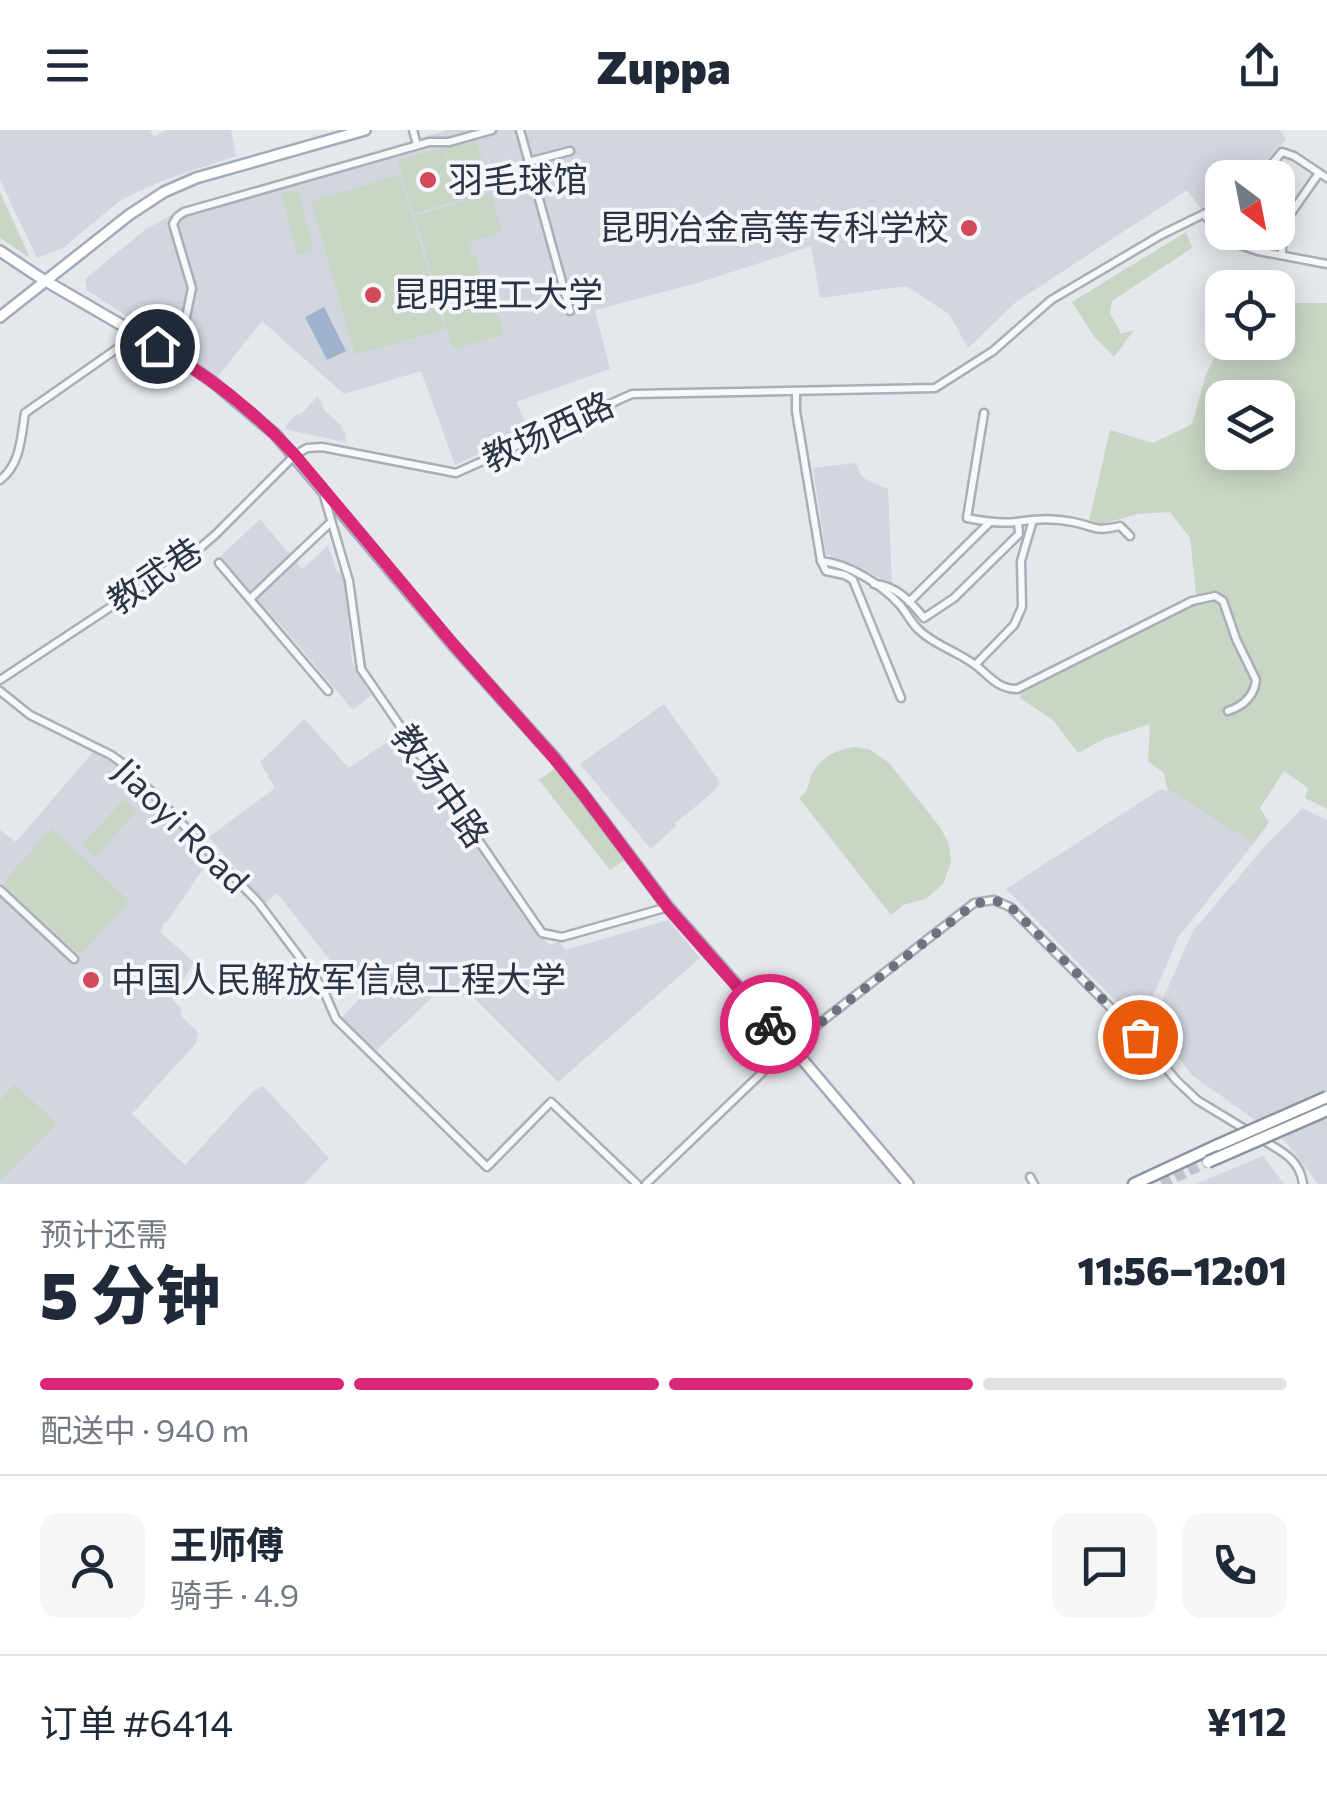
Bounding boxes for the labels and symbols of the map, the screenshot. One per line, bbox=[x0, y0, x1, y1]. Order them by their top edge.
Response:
place label: 羽毛球馆 bbox=[448, 156, 588, 199]
north arrow bbox=[1205, 160, 1295, 250]
marker: 羽毛球馆 bbox=[417, 169, 439, 191]
place label: 昆明冶金高等专科学校 bbox=[599, 204, 949, 247]
marker: 昆明冶金高等专科学校 bbox=[958, 217, 980, 239]
place label: 昆明理工大学 bbox=[393, 271, 603, 314]
marker: 昆明理工大学 bbox=[362, 284, 384, 306]
pin bbox=[115, 304, 200, 389]
street label: 教场西路 bbox=[474, 381, 619, 479]
street label: 教武巷 bbox=[98, 527, 209, 621]
street label: 教场中路 bbox=[384, 715, 500, 854]
street label: Jiaoyi Road bbox=[106, 748, 259, 901]
place label: 中国人民解放军信息工程大学 bbox=[111, 956, 566, 999]
marker: 中国人民解放军信息工程大学 bbox=[80, 969, 102, 991]
courier bbox=[720, 974, 820, 1074]
pin bbox=[1098, 995, 1183, 1080]

